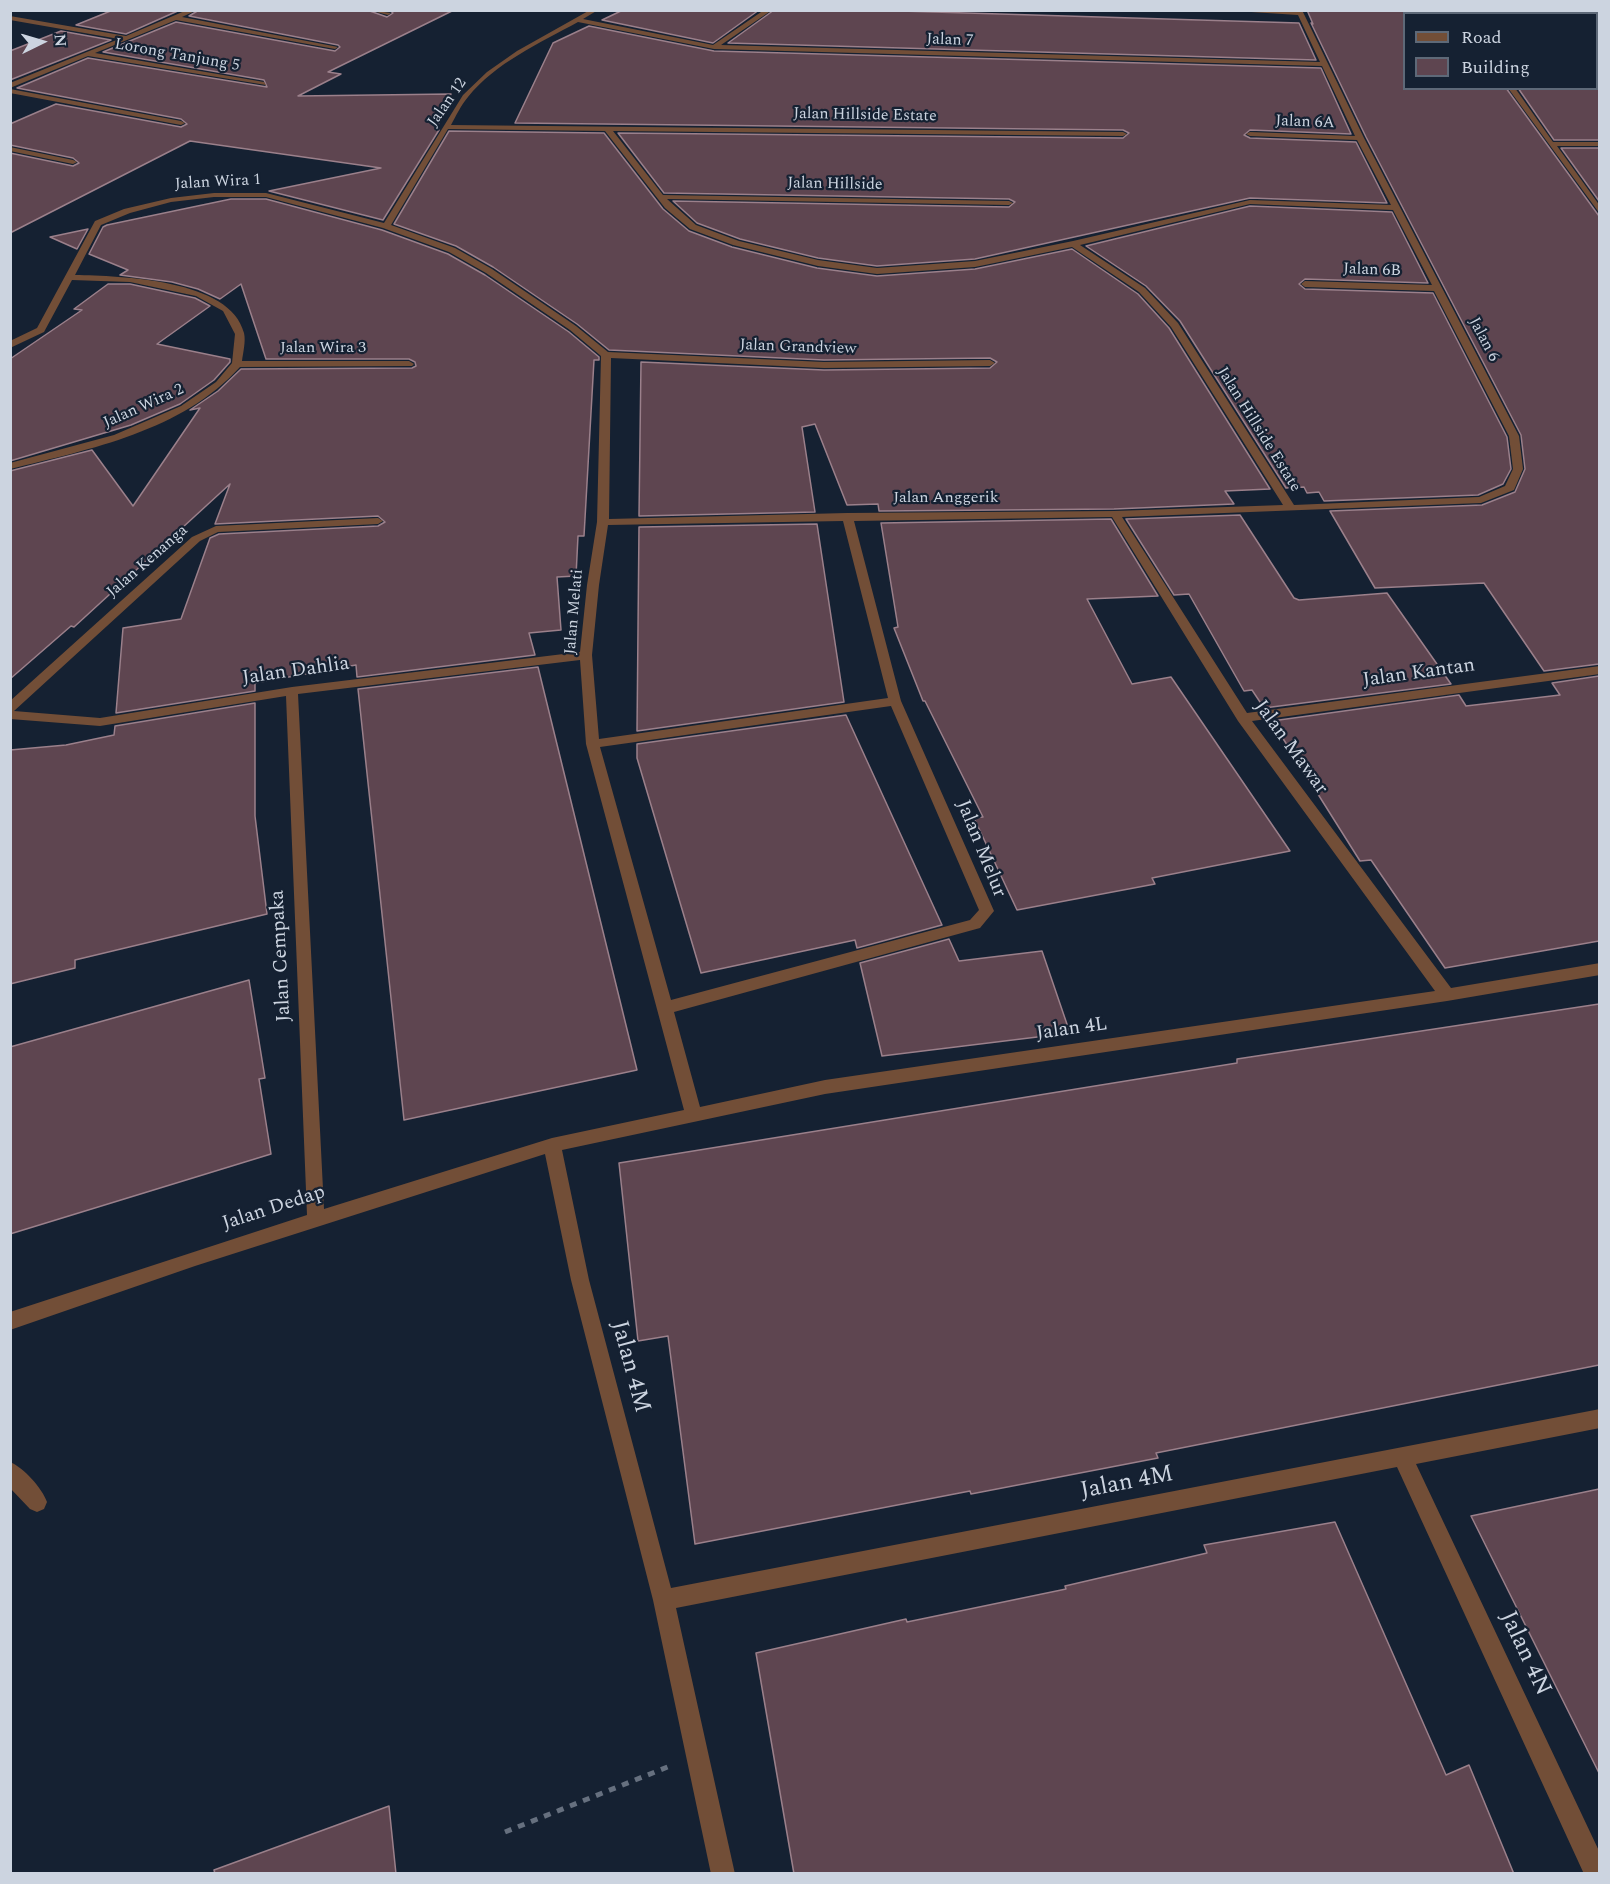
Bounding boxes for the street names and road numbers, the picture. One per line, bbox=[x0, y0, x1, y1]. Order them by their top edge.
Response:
street label: Jalan 7 bbox=[926, 31, 974, 51]
street label: Lorong Tanjung 5 bbox=[113, 36, 241, 76]
street label: Jalan 12 bbox=[424, 75, 472, 131]
street label: Jalan Hillside Estate bbox=[793, 105, 937, 127]
street label: Jalan 6A bbox=[1275, 112, 1335, 134]
street label: Jalan Wira 1 bbox=[174, 171, 262, 195]
street label: Jalan Hillside bbox=[787, 175, 883, 195]
street label: Jalan 6B bbox=[1343, 260, 1401, 282]
street label: Jalan 6 bbox=[1463, 315, 1503, 365]
street label: Jalan Grandview bbox=[739, 336, 857, 360]
street label: Jalan Wira 3 bbox=[280, 339, 366, 359]
street label: Jalan Hillside Estate bbox=[1212, 364, 1304, 496]
street label: Jalan Wira 2 bbox=[101, 381, 187, 433]
street label: Jalan Anggerik bbox=[893, 489, 999, 509]
street label: Jalan Kenanga bbox=[104, 522, 192, 602]
street label: Jalan Melati bbox=[562, 569, 588, 655]
street label: Jalan Dahlia bbox=[241, 653, 351, 691]
street label: Jalan Kantan bbox=[1361, 654, 1477, 694]
street label: Jalan Mawar bbox=[1248, 696, 1332, 800]
street label: Jalan Melur bbox=[950, 797, 1010, 901]
street label: Jalan Cempaka bbox=[267, 889, 297, 1023]
street label: Jalan 4L bbox=[1035, 1013, 1109, 1047]
street label: Jalan Dedap bbox=[220, 1181, 328, 1237]
street label: Jalan 4M bbox=[603, 1318, 655, 1416]
street label: Jalan 4M bbox=[1078, 1461, 1176, 1507]
street label: Jalan 4N bbox=[1492, 1607, 1556, 1701]

